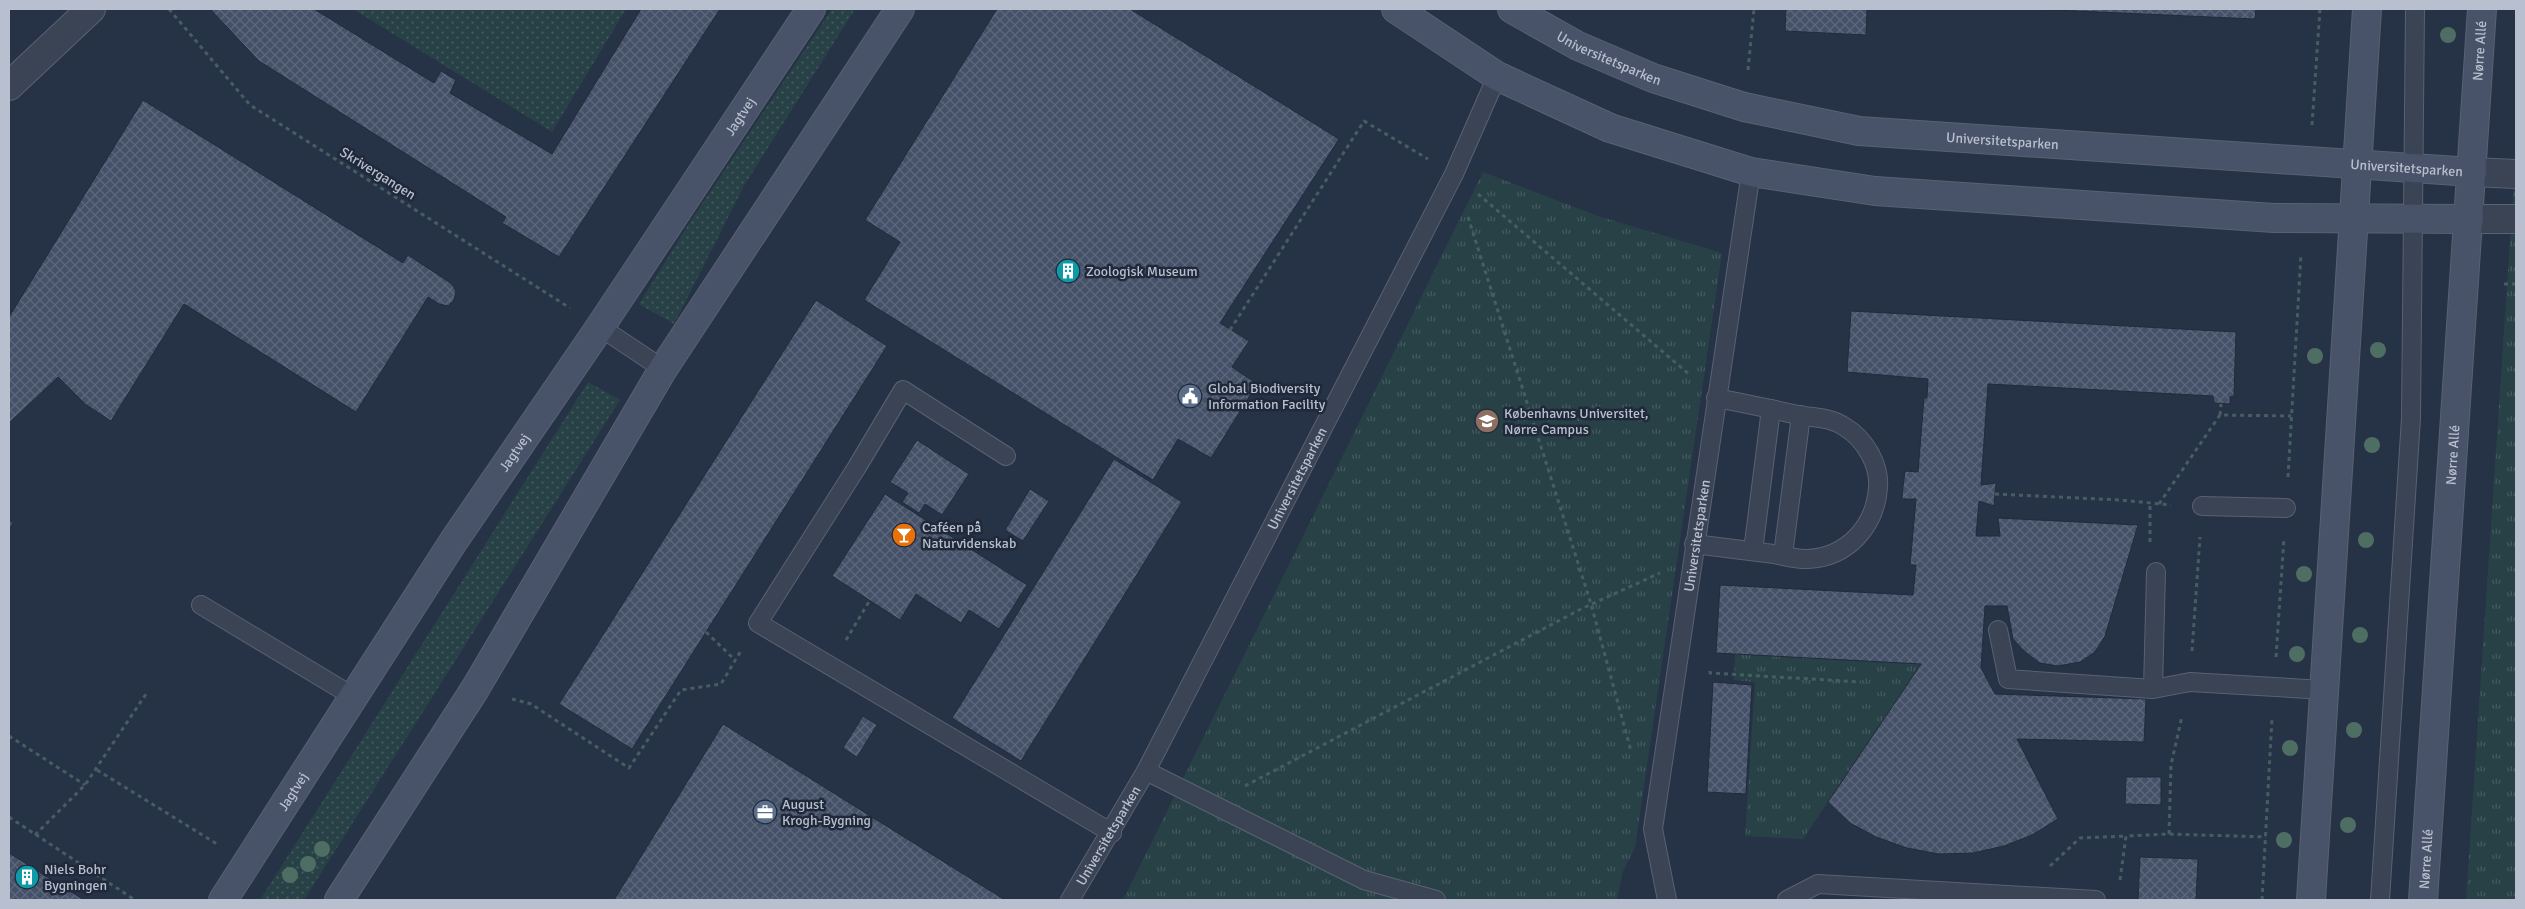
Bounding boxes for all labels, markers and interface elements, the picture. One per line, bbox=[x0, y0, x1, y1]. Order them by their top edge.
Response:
street label: Nørre Allé bbox=[2469, 20, 2490, 82]
street label: Universitetsparken bbox=[1553, 28, 1663, 89]
street label: Jagtvej bbox=[721, 94, 759, 139]
street label: Universitetsparken bbox=[1946, 129, 2059, 153]
street label: Skrivergangen bbox=[337, 143, 419, 203]
street label: Universitetsparken bbox=[2350, 156, 2463, 180]
building icon: Zoologisk Museum bbox=[1055, 258, 1081, 284]
place label: Zoologisk Museum bbox=[1086, 263, 1198, 280]
place label: Global Biodiversity Information Facility bbox=[1208, 380, 1326, 413]
public building icon: Global Biodiversity Information Facility bbox=[1177, 383, 1203, 409]
place label: Københavns Universitet, Nørre Campus bbox=[1504, 405, 1649, 438]
school or university icon: Københavns Universitet, Nørre Campus bbox=[1474, 408, 1500, 434]
street label: Nørre Allé bbox=[2442, 424, 2463, 486]
street label: Universitetsparken bbox=[1264, 425, 1331, 533]
street label: Jagtvej bbox=[496, 430, 534, 475]
street label: Universitetsparken bbox=[1681, 479, 1714, 593]
place label: Caféen på Naturvidenskab bbox=[922, 519, 1016, 552]
bar icon: Caféen på Naturvidenskab bbox=[891, 522, 917, 548]
street label: Jagtvej bbox=[275, 769, 312, 814]
street label: Universitetsparken bbox=[1073, 783, 1144, 889]
place label: August Krogh-Bygning bbox=[782, 796, 871, 829]
office icon: August Krogh-Bygning bbox=[752, 799, 778, 825]
street label: Nørre Allé bbox=[2416, 828, 2437, 890]
place label: Niels Bohr Bygningen bbox=[44, 861, 107, 894]
building icon: Niels Bohr Bygningen bbox=[14, 864, 40, 890]

